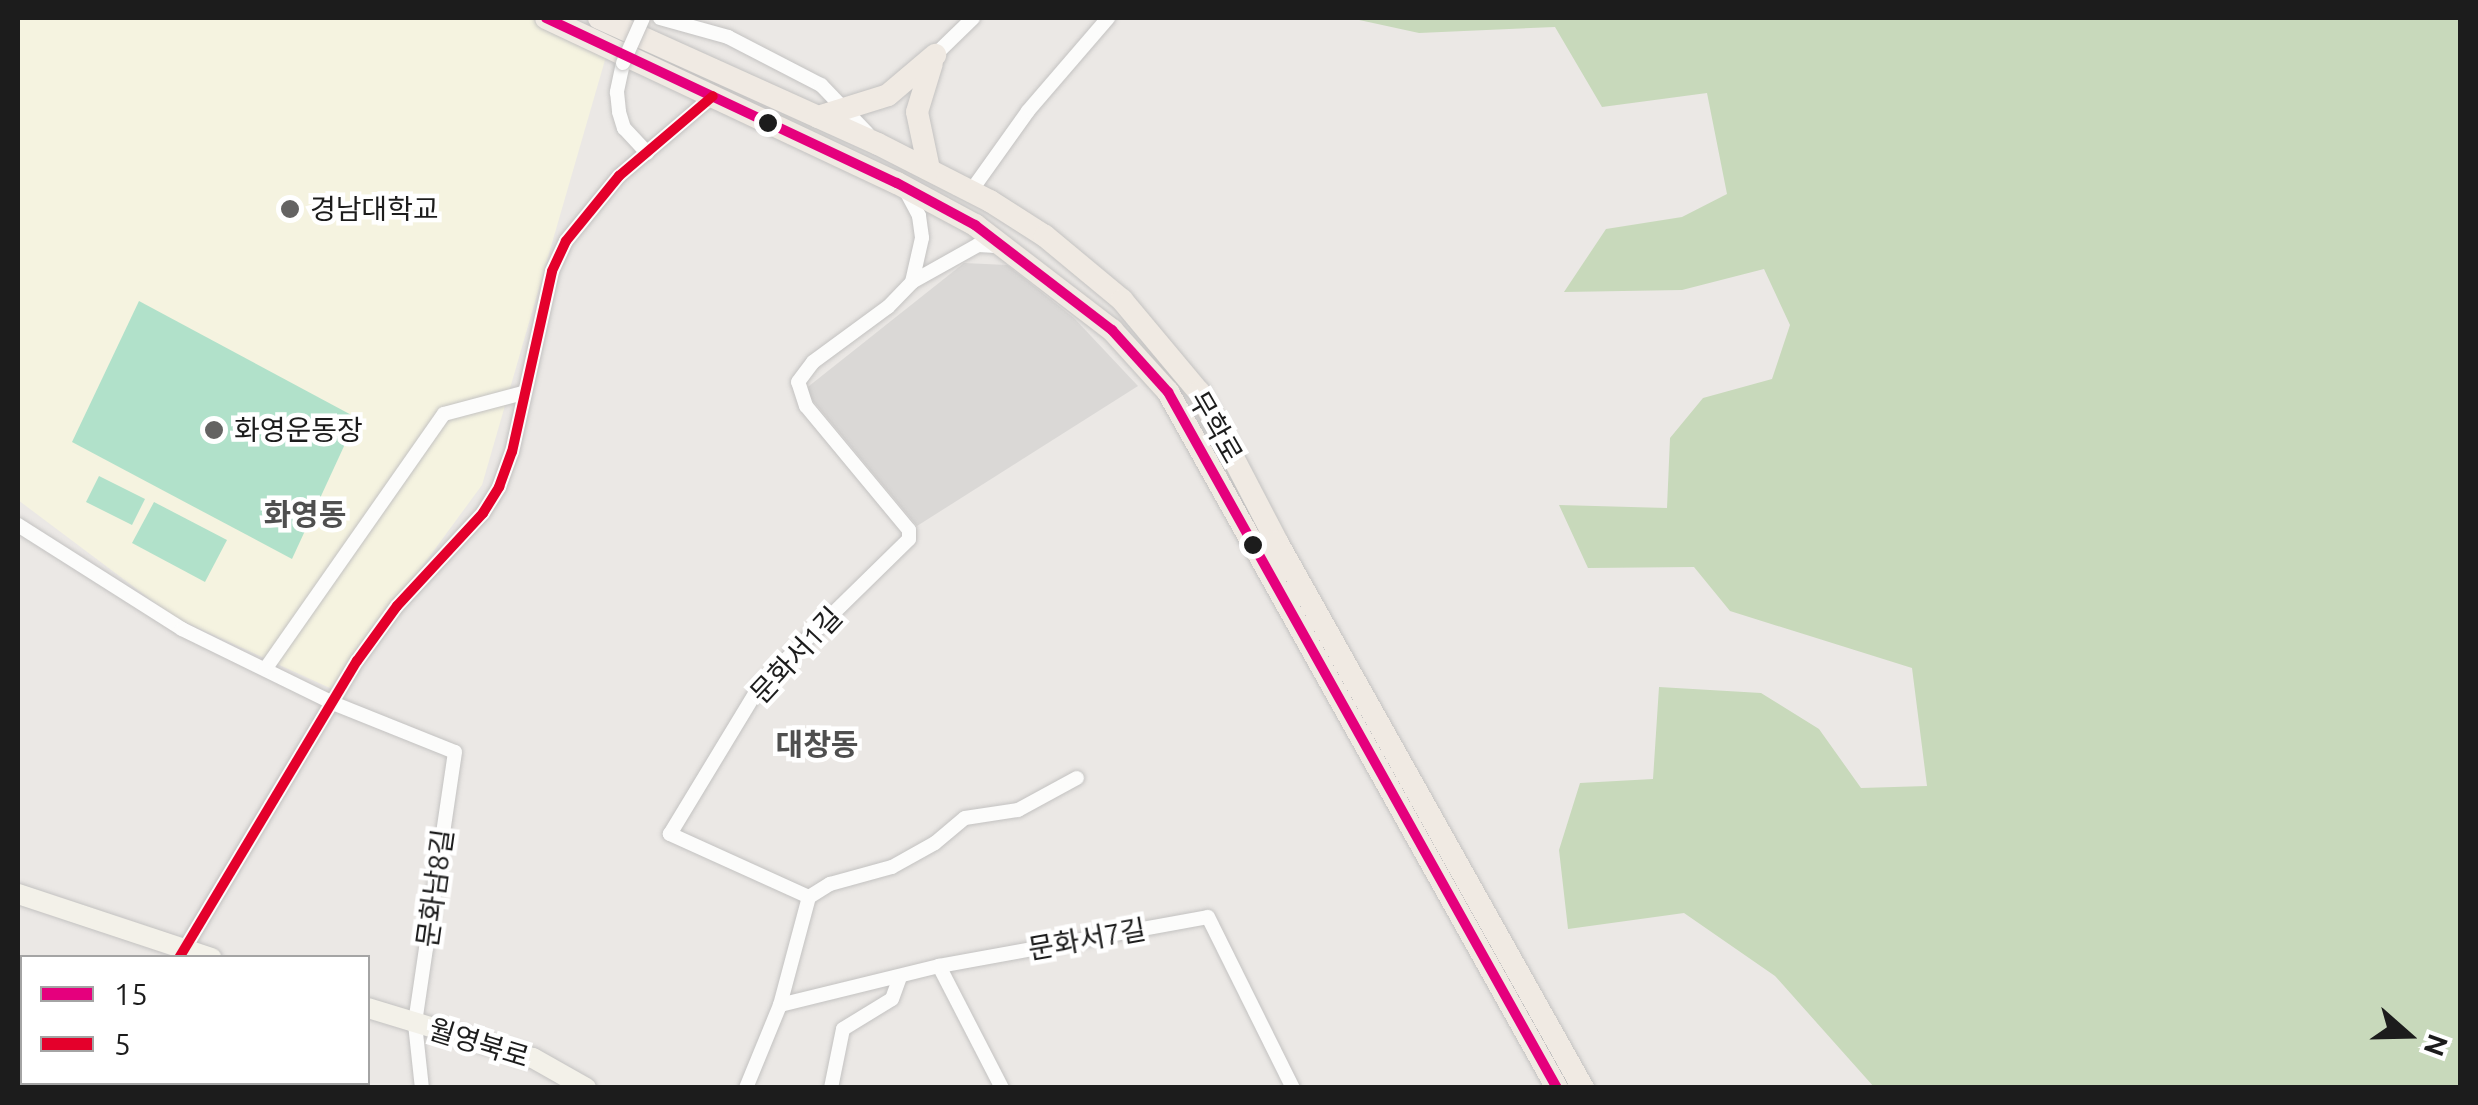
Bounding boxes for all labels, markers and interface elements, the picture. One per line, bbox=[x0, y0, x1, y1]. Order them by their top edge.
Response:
unlabelled marker bbox=[758, 113, 778, 133]
place label: 경남대학교 bbox=[310, 192, 439, 226]
marker: 경남대학교 bbox=[279, 198, 301, 220]
street label: 무학로 bbox=[1182, 385, 1250, 469]
place label: 화영운동장 bbox=[234, 413, 363, 447]
marker: 화영운동장 bbox=[203, 419, 225, 441]
district label: 화영동 bbox=[264, 496, 346, 532]
unlabelled marker bbox=[1243, 535, 1263, 555]
street label: 문화서1길 bbox=[743, 600, 849, 710]
district label: 대창동 bbox=[776, 726, 858, 762]
street label: 문화남8길 bbox=[410, 827, 460, 949]
street label: 문화서7길 bbox=[1026, 912, 1148, 966]
legend bbox=[20, 955, 370, 1085]
text: 15 bbox=[114, 977, 148, 1011]
north arrow bbox=[2358, 985, 2458, 1085]
street label: 월영북로 bbox=[425, 1012, 533, 1074]
text: 5 bbox=[114, 1027, 131, 1061]
text: N bbox=[2419, 1030, 2455, 1061]

